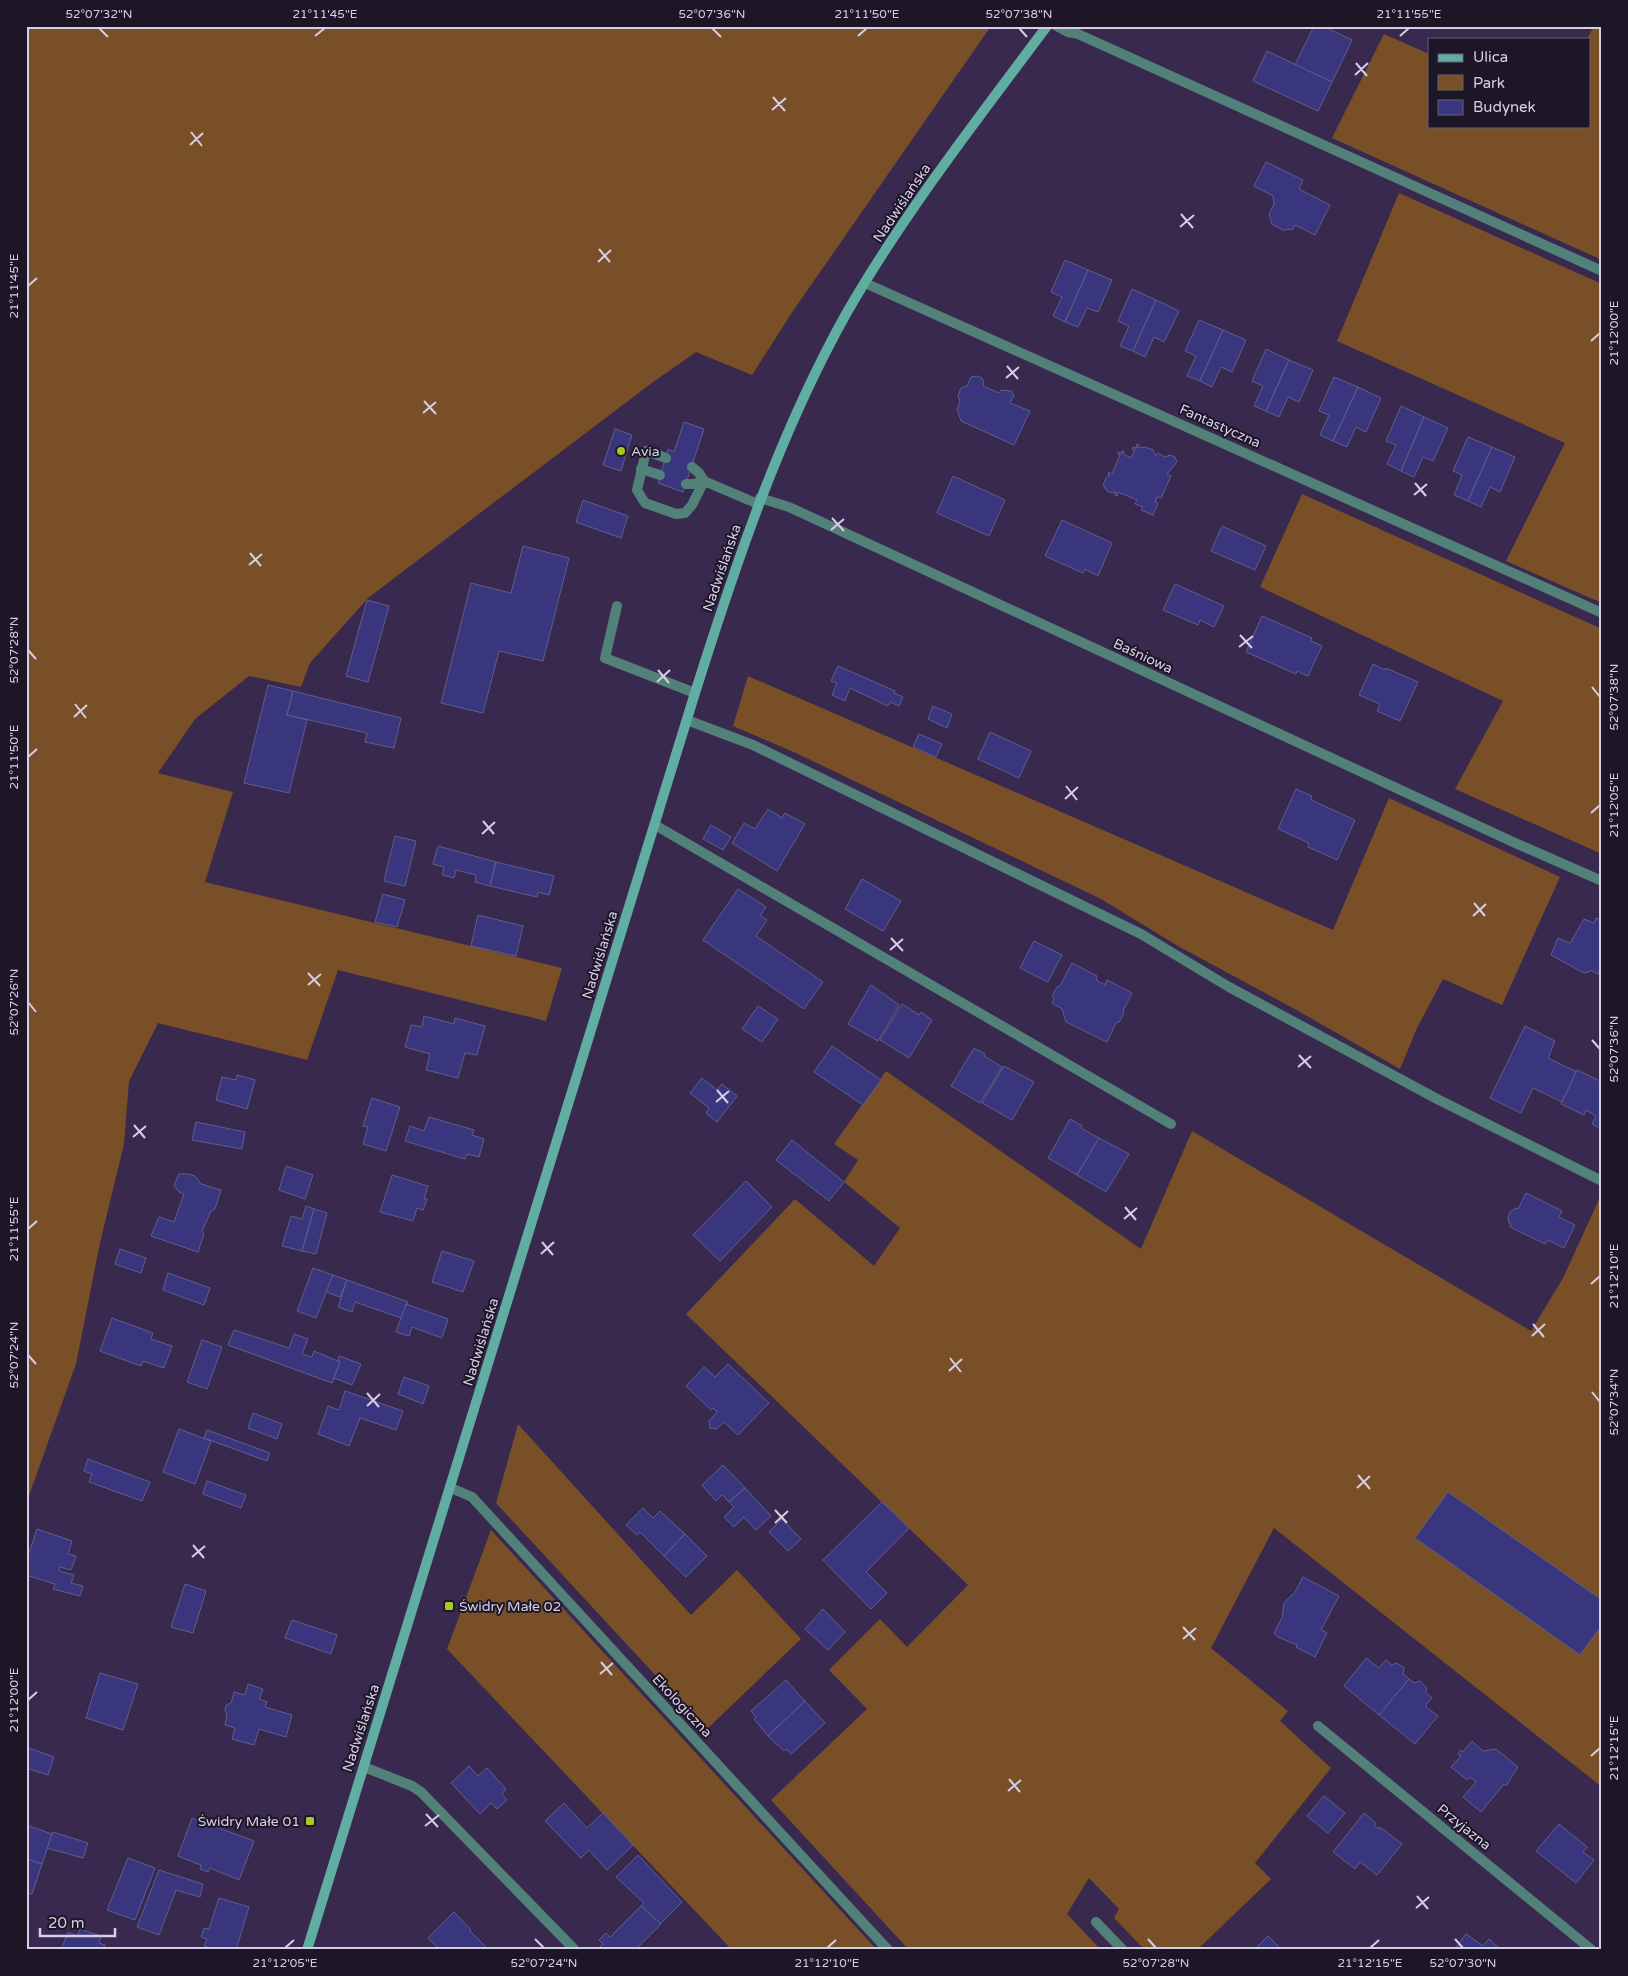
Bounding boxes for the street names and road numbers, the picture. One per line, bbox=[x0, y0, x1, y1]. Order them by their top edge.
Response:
street label: Nadwiślańska bbox=[869, 160, 935, 246]
street label: Fantastyczna bbox=[1177, 401, 1263, 451]
street label: Nadwiślańska bbox=[699, 522, 745, 614]
street label: Baśniowa bbox=[1111, 635, 1175, 677]
street label: Nadwiślańska bbox=[579, 909, 621, 1001]
street label: Nadwiślańska bbox=[460, 1296, 502, 1388]
street label: Ekologiczna bbox=[648, 1671, 716, 1741]
street label: Nadwiślańska bbox=[339, 1682, 383, 1774]
street label: Przyjazna bbox=[1434, 1800, 1494, 1854]

